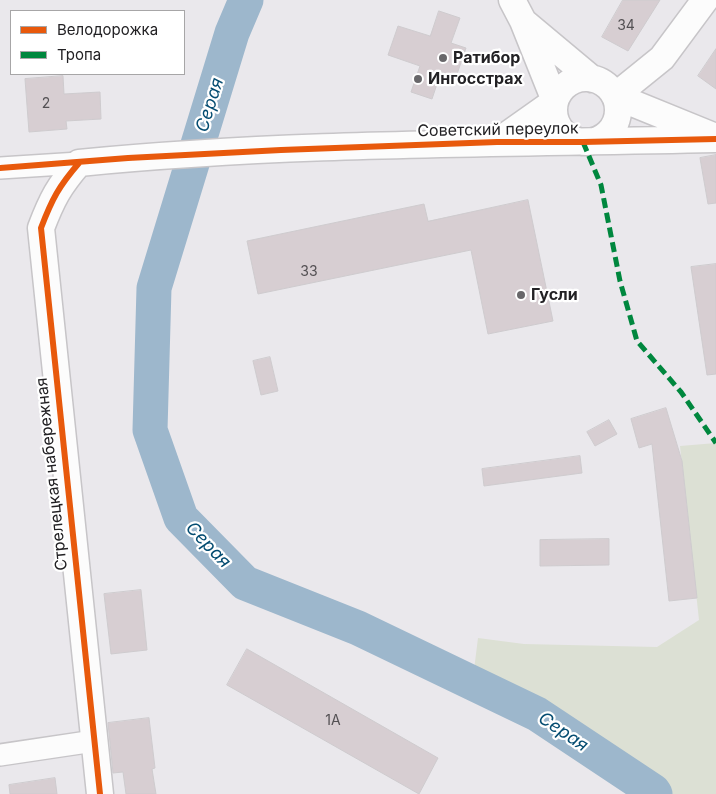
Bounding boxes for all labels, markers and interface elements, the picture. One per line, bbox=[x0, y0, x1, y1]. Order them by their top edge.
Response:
legend bbox=[10, 10, 185, 75]
house number: 34 bbox=[617, 18, 635, 34]
text: Велодорожка bbox=[57, 20, 158, 39]
text: Тропа bbox=[57, 45, 101, 64]
place label: Ратибор bbox=[453, 48, 520, 68]
marker: Ратибор bbox=[437, 52, 449, 64]
place label: Ингосстрах bbox=[428, 69, 523, 89]
marker: Ингосстрах bbox=[412, 73, 424, 85]
water label: Серая bbox=[192, 75, 228, 135]
house number: 2 bbox=[42, 96, 50, 112]
street label: Советский переулок bbox=[417, 119, 579, 141]
house number: 33 bbox=[300, 264, 318, 280]
place label: Гусли bbox=[531, 285, 578, 305]
marker: Гусли bbox=[515, 289, 527, 301]
street label: Стрелецкая набережная bbox=[32, 377, 72, 571]
water label: Серая bbox=[181, 517, 235, 573]
water label: Серая bbox=[534, 707, 592, 757]
house number: 1А bbox=[325, 713, 341, 729]

